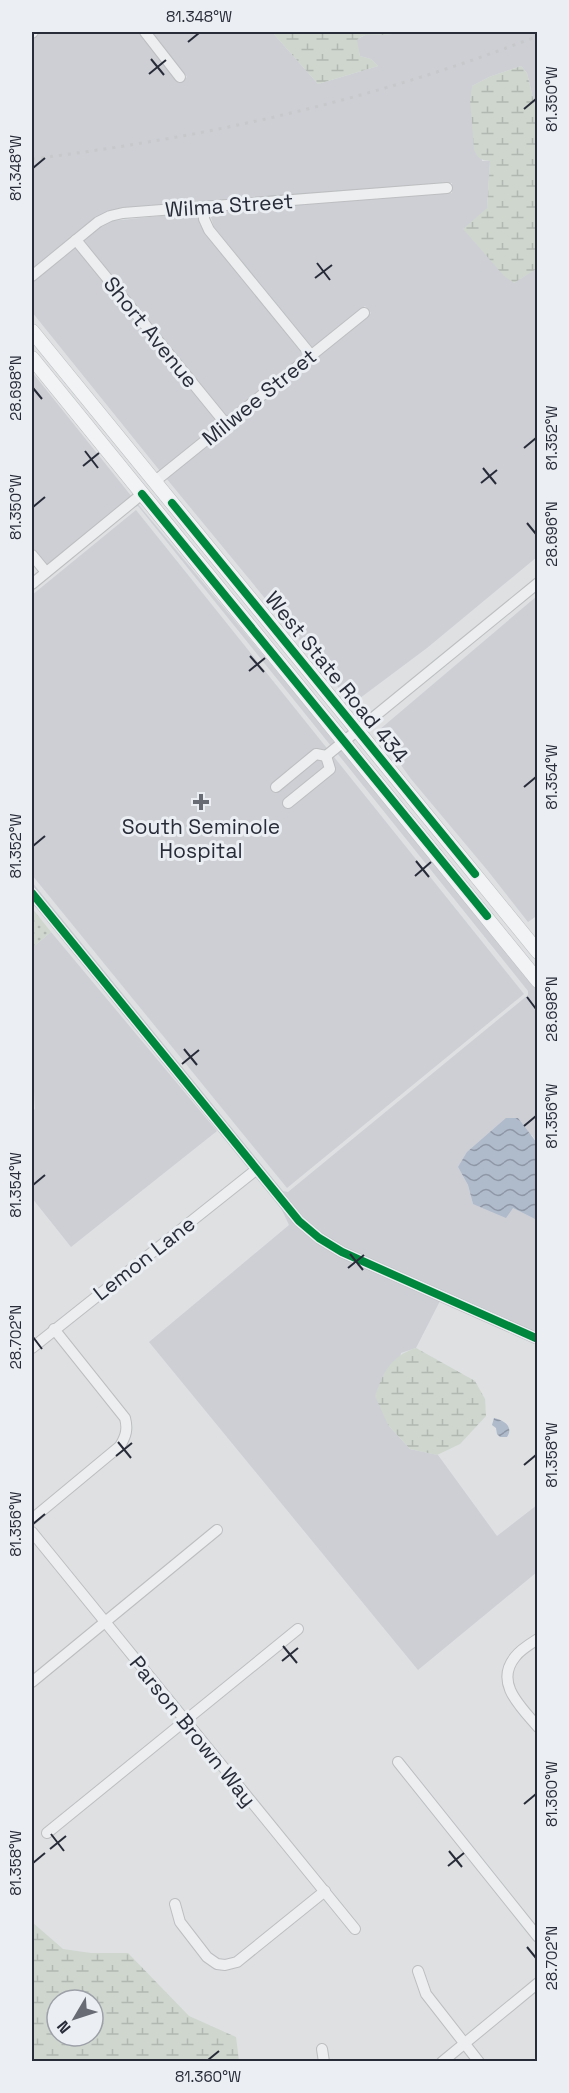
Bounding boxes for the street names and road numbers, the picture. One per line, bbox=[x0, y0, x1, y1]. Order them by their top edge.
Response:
street label: Wilma Street bbox=[164, 187, 294, 223]
street label: Short Avenue bbox=[98, 271, 204, 393]
street label: Milwee Street bbox=[196, 343, 322, 451]
street label: West State Road 434 bbox=[259, 586, 415, 768]
street label: Lemon Lane bbox=[88, 1210, 200, 1306]
street label: Parson Brown Way bbox=[124, 1650, 262, 1812]

